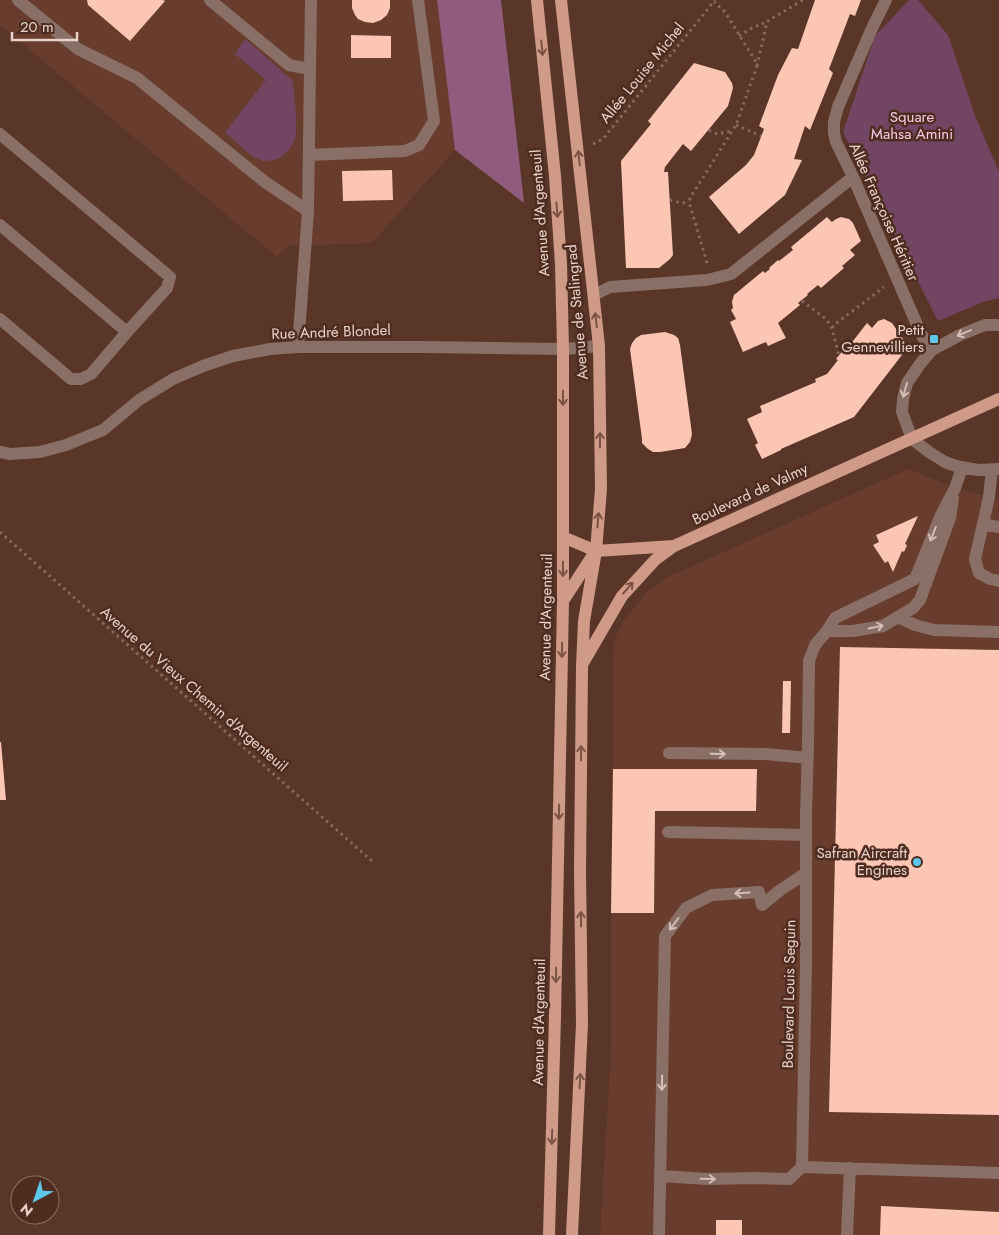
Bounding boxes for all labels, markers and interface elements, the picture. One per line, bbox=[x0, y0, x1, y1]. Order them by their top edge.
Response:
scale bar bbox=[12, 10, 78, 42]
text: 20 m bbox=[20, 16, 54, 38]
street label: Allée Louise Michel bbox=[594, 18, 690, 128]
one-way arrow bbox=[537, 40, 546, 56]
park label: Square Mahsa Amini bbox=[871, 106, 953, 145]
street label: Allée Françoise Héritier bbox=[844, 139, 925, 286]
street label: Avenue d'Argenteuil bbox=[525, 149, 555, 277]
one-way arrow bbox=[574, 150, 584, 166]
one-way arrow bbox=[553, 202, 562, 218]
street label: Avenue de Stalingrad bbox=[560, 243, 594, 381]
one-way arrow bbox=[591, 312, 601, 328]
street label: Rue André Blondel bbox=[271, 319, 391, 345]
place label: Petit Gennevilliers bbox=[841, 319, 924, 358]
one-way arrow bbox=[957, 330, 972, 339]
marker: Petit Gennevilliers bbox=[928, 333, 940, 345]
one-way arrow bbox=[900, 382, 910, 398]
one-way arrow bbox=[558, 389, 568, 405]
one-way arrow bbox=[596, 433, 605, 449]
street label: Boulevard de Valmy bbox=[688, 457, 812, 530]
one-way arrow bbox=[593, 512, 603, 528]
one-way arrow bbox=[928, 526, 937, 542]
street label: Avenue d'Argenteuil bbox=[534, 553, 558, 681]
one-way arrow bbox=[558, 560, 568, 577]
one-way arrow bbox=[623, 582, 634, 595]
street label: Avenue du Vieux Chemin d'Argenteuil bbox=[95, 601, 293, 777]
one-way arrow bbox=[867, 622, 883, 631]
one-way arrow bbox=[557, 641, 567, 657]
one-way arrow bbox=[576, 745, 586, 762]
one-way arrow bbox=[710, 749, 726, 759]
one-way arrow bbox=[554, 804, 564, 820]
place label: Safran Aircraft Engines bbox=[816, 842, 907, 881]
marker: Safran Aircraft Engines bbox=[911, 856, 923, 868]
one-way arrow bbox=[735, 888, 751, 897]
one-way arrow bbox=[576, 911, 586, 928]
one-way arrow bbox=[669, 917, 680, 930]
street label: Boulevard Louis Seguin bbox=[777, 919, 801, 1069]
street label: Avenue d'Argenteuil bbox=[527, 958, 551, 1086]
one-way arrow bbox=[551, 966, 561, 982]
one-way arrow bbox=[575, 1074, 584, 1090]
one-way arrow bbox=[657, 1075, 666, 1091]
one-way arrow bbox=[547, 1129, 556, 1145]
one-way arrow bbox=[699, 1174, 715, 1183]
north arrow bbox=[10, 1175, 60, 1225]
text: N bbox=[16, 1199, 37, 1221]

